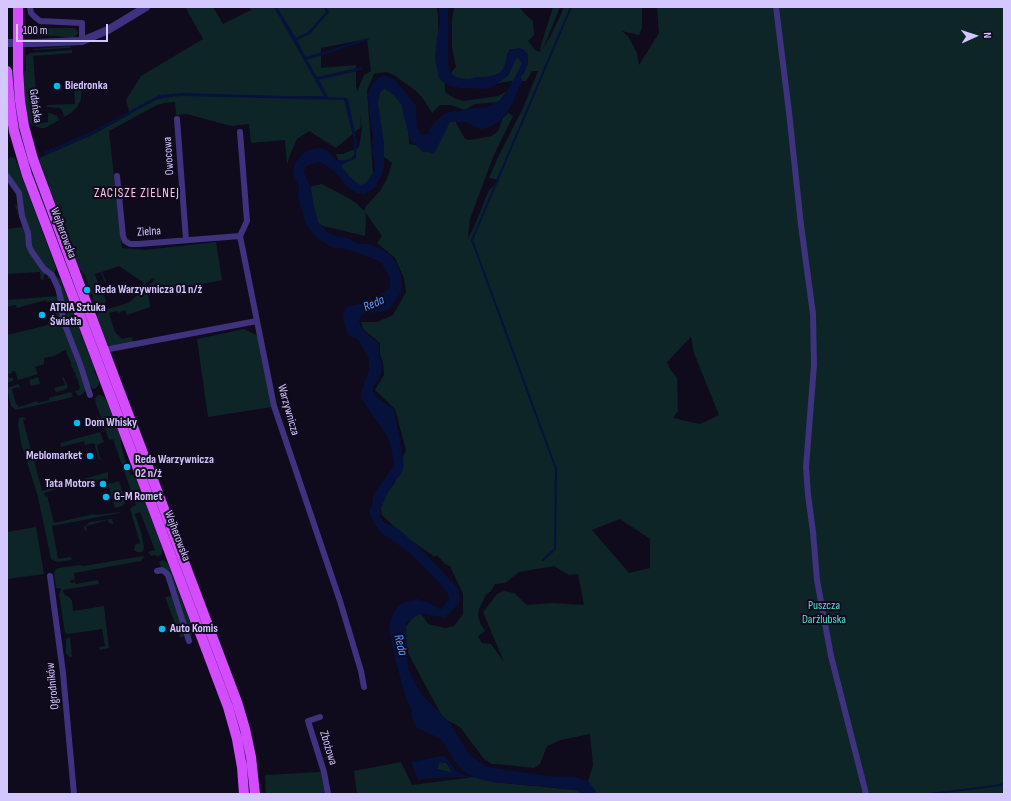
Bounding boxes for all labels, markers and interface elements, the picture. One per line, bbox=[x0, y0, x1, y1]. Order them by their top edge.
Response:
scale bar bbox=[18, 16, 110, 42]
north arrow bbox=[955, 16, 995, 56]
text: 100 m bbox=[23, 23, 48, 38]
text: N bbox=[981, 32, 994, 39]
place label: Biedronka bbox=[65, 79, 108, 93]
marker: Biedronka bbox=[52, 81, 62, 91]
street label: Gdańska bbox=[25, 88, 45, 124]
street label: Owocowa bbox=[160, 136, 178, 176]
district label: ZACISZE ZIELNEJ bbox=[94, 186, 180, 202]
street label: Wejherowska bbox=[47, 206, 79, 260]
street label: Zielna bbox=[137, 224, 161, 240]
place label: Reda Warzywnicza 01 n/ż bbox=[95, 283, 202, 297]
marker: Reda Warzywnicza 01 n/ż bbox=[82, 285, 92, 295]
water label: Reda bbox=[361, 293, 387, 315]
place label: ATRIA Sztuka Światła bbox=[50, 301, 106, 329]
marker: ATRIA Sztuka Światła bbox=[37, 310, 47, 320]
street label: Warzywnicza bbox=[274, 383, 302, 437]
place label: Dom Whisky bbox=[85, 416, 137, 430]
marker: Dom Whisky bbox=[72, 418, 82, 428]
place label: Meblomarket bbox=[26, 449, 82, 463]
marker: Meblomarket bbox=[85, 451, 95, 461]
place label: Reda Warzywnicza 02 n/ż bbox=[135, 453, 214, 481]
marker: Reda Warzywnicza 02 n/ż bbox=[122, 462, 132, 472]
place label: Tata Motors bbox=[45, 477, 95, 491]
marker: Tata Motors bbox=[98, 479, 108, 489]
place label: G-M Romet bbox=[114, 490, 162, 504]
marker: G-M Romet bbox=[101, 492, 111, 502]
street label: Wejherowska bbox=[161, 509, 193, 563]
park label: Puszcza Darżlubska bbox=[802, 599, 846, 627]
place label: Auto Komis bbox=[170, 622, 218, 636]
marker: Auto Komis bbox=[157, 624, 167, 634]
water label: Reda bbox=[390, 633, 410, 657]
street label: Ogrodników bbox=[43, 662, 63, 710]
street label: Zbożowa bbox=[316, 729, 340, 767]

